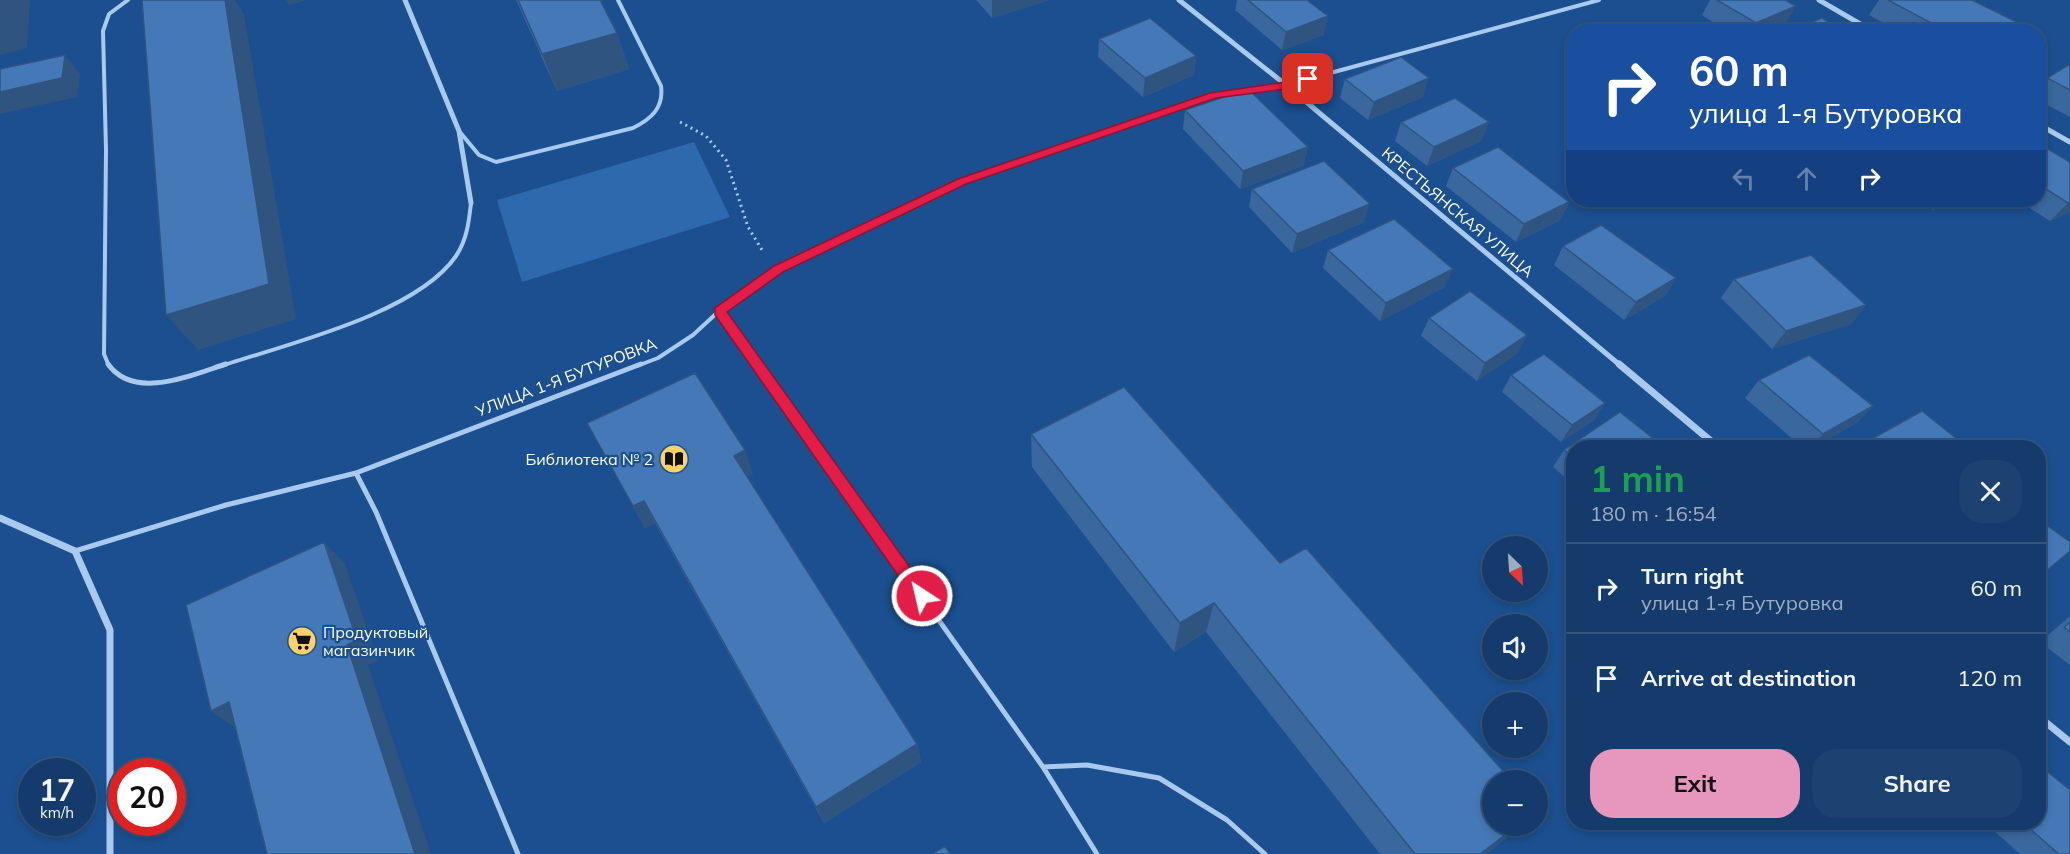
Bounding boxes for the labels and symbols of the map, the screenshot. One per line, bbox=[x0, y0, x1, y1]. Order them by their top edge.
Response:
pin bbox=[1282, 53, 1333, 104]
street label: КРЕСТЬЯНСКАЯ УЛИЦА bbox=[1378, 143, 1538, 282]
street label: УЛИЦА 1-Я БУТУРОВКА bbox=[472, 333, 660, 421]
library icon: Библиотека № 2 bbox=[658, 443, 690, 475]
place label: Библиотека № 2 bbox=[525, 449, 653, 469]
north arrow bbox=[1482, 536, 1548, 602]
position arrow bbox=[890, 564, 954, 628]
place label: Продуктовый магазинчик bbox=[323, 622, 428, 660]
supermarket icon: Продуктовый магазинчик bbox=[286, 625, 318, 657]
speed limit sign: 20 bbox=[108, 758, 186, 836]

